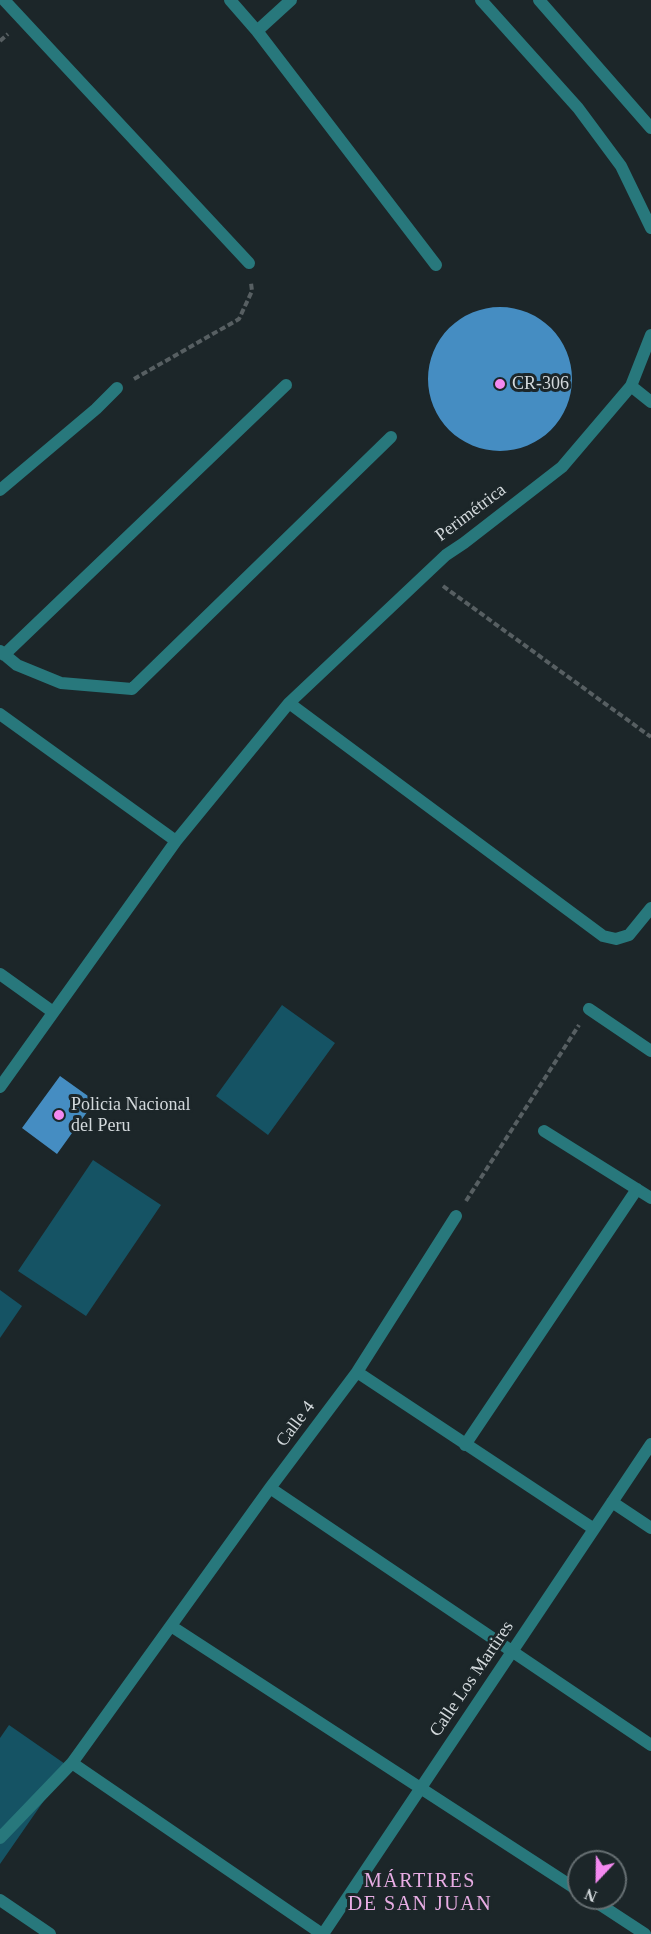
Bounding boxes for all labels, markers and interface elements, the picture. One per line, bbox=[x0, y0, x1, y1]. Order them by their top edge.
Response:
place label: CR-306 bbox=[512, 373, 569, 395]
marker: CR-306 bbox=[493, 377, 507, 391]
street label: Perimétrica bbox=[431, 479, 511, 547]
place label: Policia Nacional del Peru bbox=[71, 1094, 190, 1136]
marker: Policia Nacional del Peru bbox=[52, 1108, 66, 1122]
street label: Calle 4 bbox=[272, 1397, 320, 1451]
street label: Calle Los Martires bbox=[425, 1617, 519, 1741]
north arrow bbox=[567, 1850, 627, 1910]
district label: MÁRTIRES DE SAN JUAN bbox=[348, 1870, 492, 1917]
text: N bbox=[582, 1885, 599, 1905]

